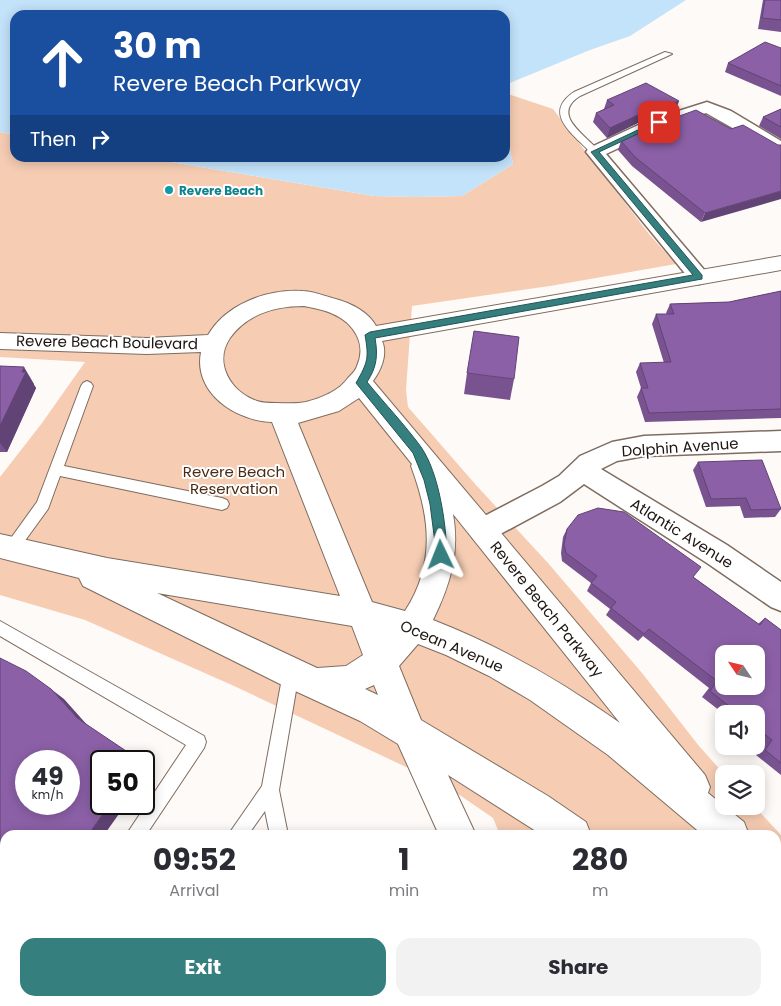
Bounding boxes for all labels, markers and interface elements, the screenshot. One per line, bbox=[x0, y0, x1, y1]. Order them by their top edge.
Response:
text: 30 m bbox=[113, 21, 201, 70]
icon: ahead bbox=[30, 30, 95, 95]
text: Revere Beach Parkway bbox=[113, 68, 361, 99]
pin bbox=[638, 101, 680, 143]
icon: arrive bbox=[645, 108, 673, 136]
icon: right bbox=[86, 125, 114, 153]
text: Then bbox=[30, 126, 76, 153]
place label: Revere Beach bbox=[179, 182, 263, 199]
marker: Revere Beach bbox=[163, 184, 175, 196]
street label: Revere Beach Boulevard bbox=[16, 330, 198, 354]
street label: Dolphin Avenue bbox=[621, 432, 739, 462]
park label: Revere Beach Reservation bbox=[183, 461, 285, 499]
street label: Atlantic Avenue bbox=[627, 493, 737, 573]
position arrow bbox=[414, 528, 466, 580]
street label: Revere Beach Parkway bbox=[486, 537, 609, 682]
street label: Ocean Avenue bbox=[397, 615, 507, 677]
north arrow bbox=[715, 645, 765, 695]
map controls bbox=[715, 645, 765, 815]
button: sound bbox=[715, 705, 765, 755]
speed limit sign: 50 bbox=[90, 750, 155, 815]
text: 49 bbox=[31, 759, 64, 794]
button: layers bbox=[715, 765, 765, 815]
text: km/h bbox=[32, 786, 63, 803]
text: 09:52 bbox=[153, 838, 236, 881]
text: 1 bbox=[398, 838, 410, 881]
text: 280 bbox=[572, 838, 628, 881]
text: Arrival bbox=[169, 879, 220, 902]
text: min bbox=[389, 879, 419, 902]
text: m bbox=[592, 879, 608, 902]
button: Exit bbox=[20, 938, 386, 996]
button: Share bbox=[396, 938, 761, 996]

